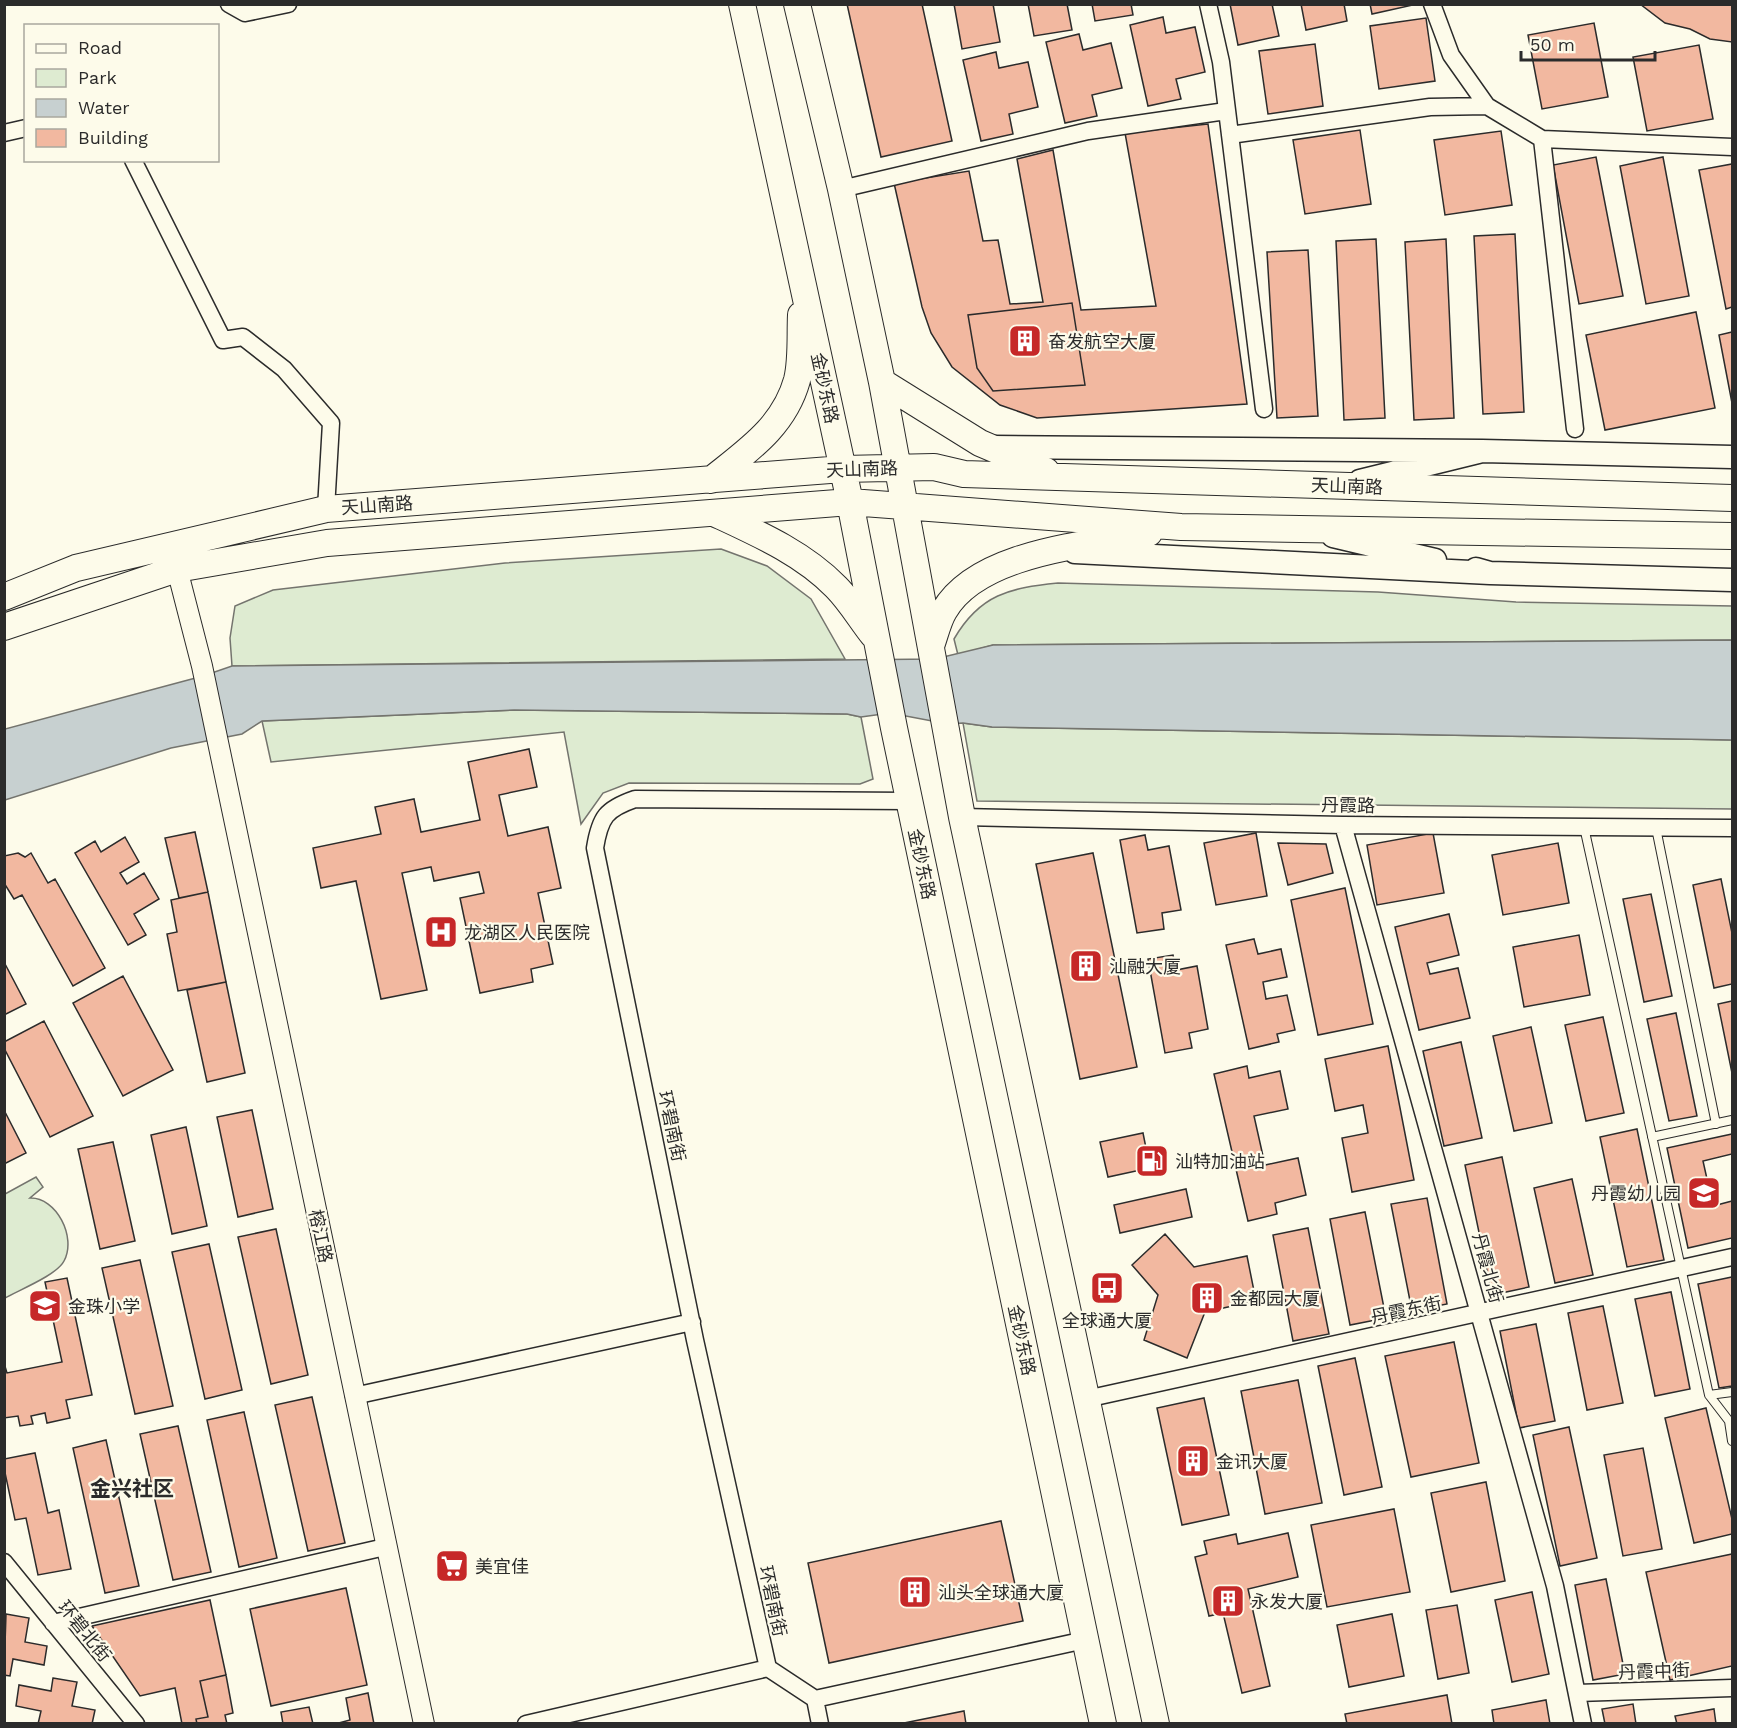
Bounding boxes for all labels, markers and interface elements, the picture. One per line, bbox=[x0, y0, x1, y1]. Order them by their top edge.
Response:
legend bbox=[24, 24, 219, 162]
scale bar bbox=[1521, 24, 1654, 62]
text: 50 m bbox=[1530, 34, 1575, 55]
text: Road bbox=[78, 37, 122, 58]
text: Park bbox=[78, 67, 117, 88]
text: Water bbox=[78, 97, 130, 118]
text: Building bbox=[78, 127, 148, 148]
building icon: 奋发航空大厦 bbox=[1007, 323, 1043, 359]
place label: 奋发航空大厦 bbox=[1048, 331, 1156, 352]
street label: 金砂东路 bbox=[807, 351, 843, 425]
street label: 天山南路 bbox=[826, 457, 898, 481]
street label: 天山南路 bbox=[1311, 474, 1383, 498]
street label: 天山南路 bbox=[340, 492, 414, 518]
street label: 丹霞路 bbox=[1321, 794, 1375, 816]
street label: 金砂东路 bbox=[904, 827, 940, 901]
hospital icon: 龙湖区人民医院 bbox=[423, 914, 459, 950]
place label: 龙湖区人民医院 bbox=[464, 922, 590, 943]
building icon: 汕融大厦 bbox=[1068, 948, 1104, 984]
place label: 汕融大厦 bbox=[1109, 956, 1181, 977]
street label: 环碧南街 bbox=[654, 1089, 690, 1163]
fuel station icon: 汕特加油站 bbox=[1134, 1143, 1170, 1179]
place label: 汕特加油站 bbox=[1175, 1151, 1265, 1172]
school or university icon: 丹霞幼儿园 bbox=[1686, 1175, 1722, 1211]
place label: 丹霞幼儿园 bbox=[1591, 1183, 1681, 1204]
street label: 榕江路 bbox=[305, 1207, 337, 1265]
street label: 丹霞北街 bbox=[1469, 1231, 1507, 1305]
bus stop icon: 全球通大厦 bbox=[1089, 1270, 1125, 1306]
building icon: 金都园大厦 bbox=[1189, 1280, 1225, 1316]
school or university icon: 金珠小学 bbox=[27, 1288, 63, 1324]
place label: 金都园大厦 bbox=[1230, 1288, 1320, 1309]
street label: 丹霞东街 bbox=[1369, 1292, 1443, 1328]
place label: 金珠小学 bbox=[68, 1296, 140, 1317]
street label: 金砂东路 bbox=[1004, 1303, 1040, 1377]
place label: 全球通大厦 bbox=[1062, 1310, 1152, 1331]
building icon: 金讯大厦 bbox=[1175, 1443, 1211, 1479]
place label: 金讯大厦 bbox=[1216, 1451, 1288, 1472]
district label: 金兴社区 bbox=[90, 1476, 174, 1501]
supermarket icon: 美宜佳 bbox=[434, 1548, 470, 1584]
place label: 美宜佳 bbox=[475, 1556, 529, 1577]
street label: 环碧南街 bbox=[755, 1564, 791, 1638]
building icon: 汕头全球通大厦 bbox=[897, 1574, 933, 1610]
place label: 汕头全球通大厦 bbox=[938, 1582, 1064, 1603]
building icon: 永发大厦 bbox=[1210, 1583, 1246, 1619]
place label: 永发大厦 bbox=[1251, 1591, 1323, 1612]
street label: 环碧北街 bbox=[54, 1596, 116, 1666]
street label: 丹霞中街 bbox=[1618, 1659, 1690, 1683]

